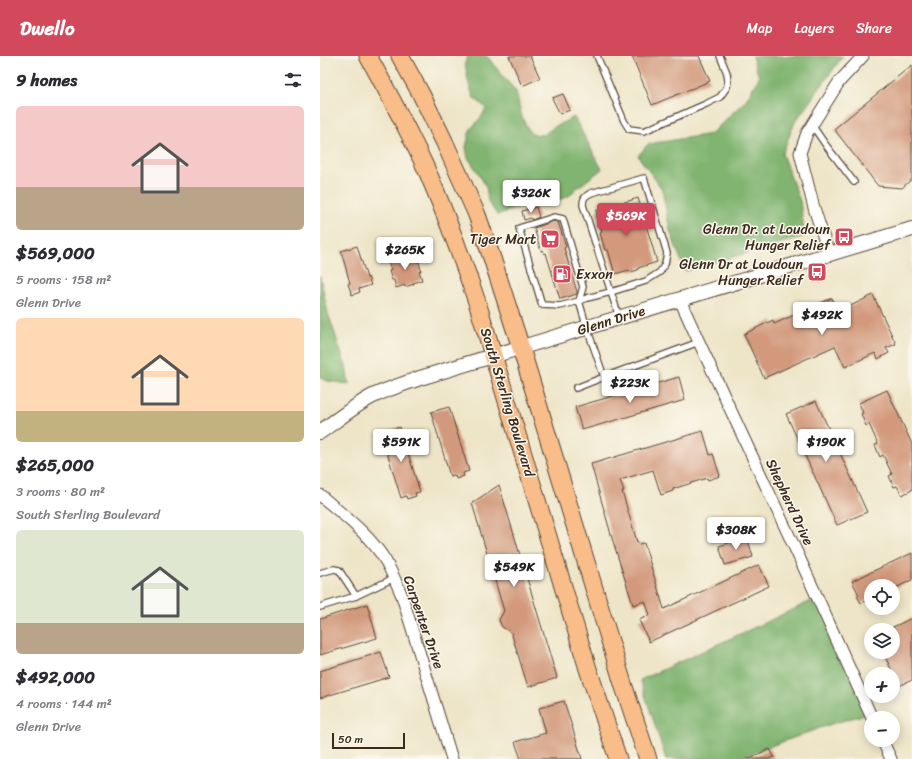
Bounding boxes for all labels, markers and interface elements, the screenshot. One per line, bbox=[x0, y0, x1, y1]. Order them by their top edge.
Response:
text: Dwello bbox=[20, 12, 75, 45]
text: Map bbox=[747, 16, 772, 41]
text: Layers bbox=[794, 16, 834, 41]
text: Share bbox=[856, 16, 892, 41]
text: 9 homes bbox=[16, 65, 77, 95]
icon: filters bbox=[282, 69, 304, 91]
icon: home bbox=[124, 132, 196, 204]
pin: $326K bbox=[503, 180, 559, 214]
text: $326K bbox=[512, 181, 550, 204]
pin: $569K bbox=[598, 203, 654, 237]
text: $569K bbox=[606, 204, 646, 227]
place label: Glenn Dr. at Loudoun Hunger Relief bbox=[703, 217, 832, 258]
bus stop icon: Glenn Dr. at Loudoun Hunger Relief bbox=[833, 226, 855, 248]
place label: Tiger Mart bbox=[470, 227, 536, 252]
supermarket icon: Tiger Mart bbox=[539, 228, 561, 250]
pin: $265K bbox=[377, 237, 433, 271]
text: $569,000 bbox=[16, 238, 95, 268]
text: $265K bbox=[385, 238, 425, 261]
place label: Glenn Dr at Loudoun Hunger Relief bbox=[679, 252, 805, 293]
bus stop icon: Glenn Dr at Loudoun Hunger Relief bbox=[806, 261, 828, 283]
place label: Exxon bbox=[576, 262, 613, 287]
fuel station icon: Exxon bbox=[551, 263, 573, 285]
text: 5 rooms · 158 m² bbox=[16, 268, 111, 291]
text: Glenn Drive bbox=[16, 291, 81, 314]
street label: Glenn Drive bbox=[574, 298, 648, 343]
pin: $492K bbox=[794, 302, 850, 336]
text: $492K bbox=[802, 303, 842, 326]
street label: South Sterling Boulevard bbox=[473, 324, 543, 481]
icon: home bbox=[124, 344, 196, 416]
pin: $223K bbox=[602, 370, 658, 404]
text: $223K bbox=[611, 371, 649, 394]
pin: $591K bbox=[373, 429, 429, 463]
pin: $190K bbox=[798, 429, 854, 463]
text: $591K bbox=[382, 430, 420, 453]
text: $190K bbox=[807, 430, 845, 453]
text: $265,000 bbox=[16, 450, 94, 480]
street label: Shepherd Drive bbox=[758, 454, 821, 550]
text: 3 rooms · 80 m² bbox=[16, 480, 105, 503]
text: South Sterling Boulevard bbox=[16, 503, 160, 526]
pin: $308K bbox=[708, 517, 764, 551]
text: $308K bbox=[716, 518, 756, 541]
pin: $549K bbox=[486, 554, 542, 588]
text: $549K bbox=[494, 555, 534, 578]
icon: home bbox=[124, 556, 196, 628]
street label: Carpenter Drive bbox=[396, 572, 451, 672]
map controls bbox=[864, 579, 900, 747]
button: locate bbox=[864, 579, 900, 615]
button: layers bbox=[864, 623, 900, 659]
text: $492,000 bbox=[16, 662, 95, 692]
button: + bbox=[864, 667, 900, 703]
text: 4 rooms · 144 m² bbox=[16, 692, 112, 715]
button: − bbox=[864, 711, 900, 747]
text: Glenn Drive bbox=[16, 715, 81, 738]
text: 50 m bbox=[338, 730, 363, 749]
scale bar bbox=[332, 731, 405, 750]

